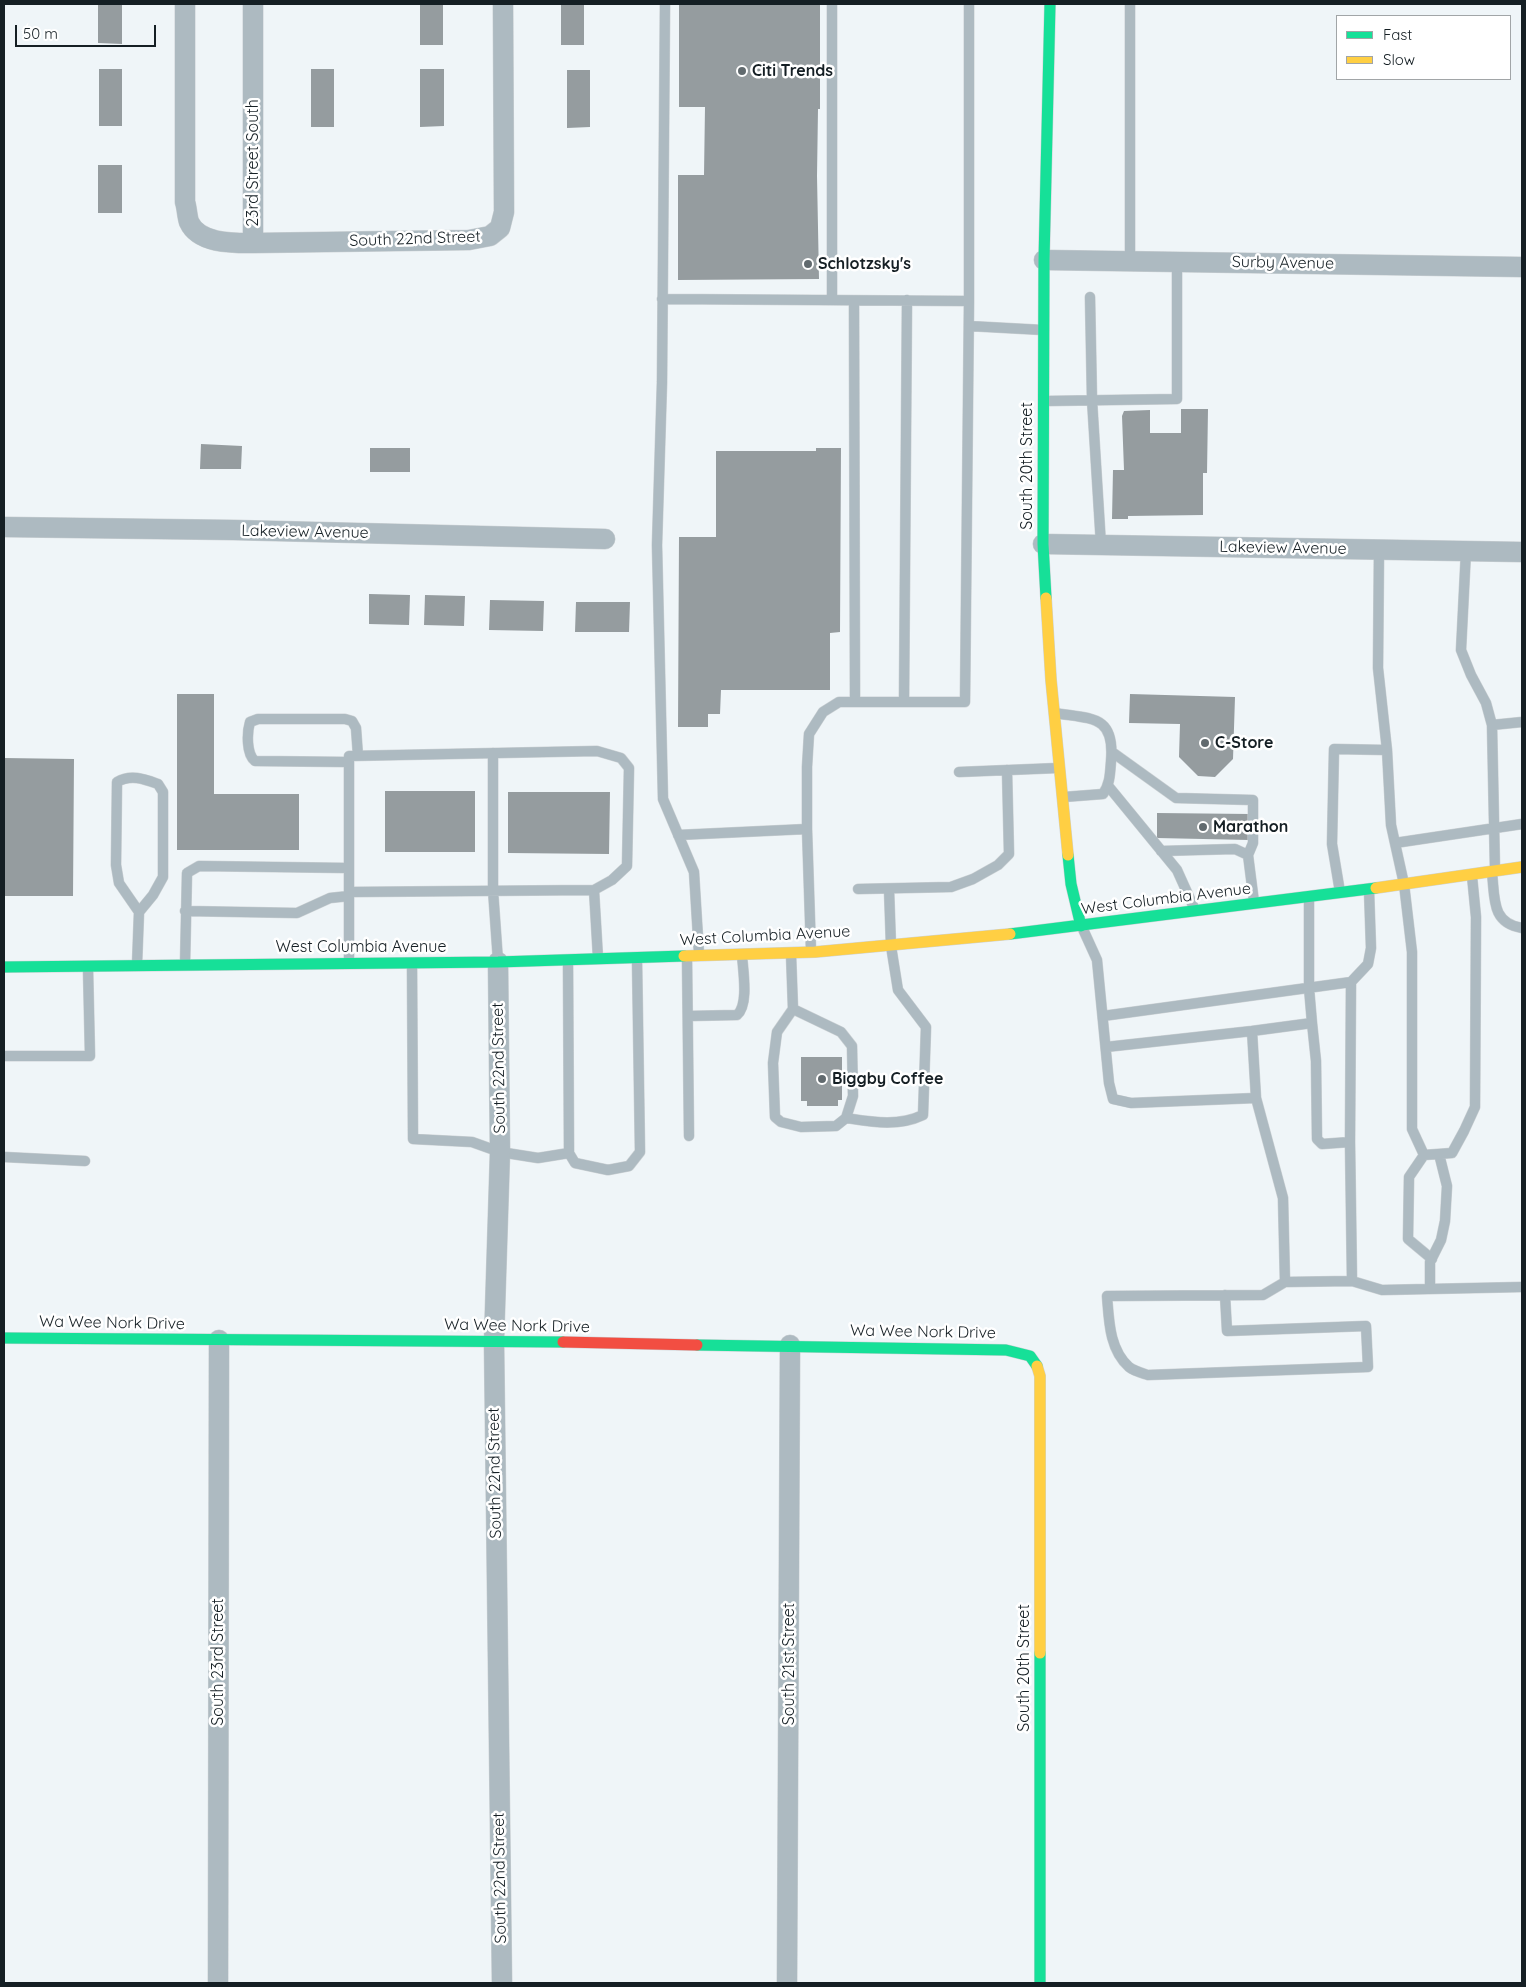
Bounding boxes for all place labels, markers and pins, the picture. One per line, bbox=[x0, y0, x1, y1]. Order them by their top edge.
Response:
place label: Citi Trends bbox=[752, 61, 833, 81]
marker: Citi Trends bbox=[736, 65, 748, 77]
place label: Schlotzsky's bbox=[818, 254, 911, 274]
marker: Schlotzsky's bbox=[802, 258, 814, 270]
place label: C-Store bbox=[1215, 733, 1273, 753]
marker: C-Store bbox=[1199, 737, 1211, 749]
place label: Marathon bbox=[1213, 817, 1288, 837]
marker: Marathon bbox=[1197, 821, 1209, 833]
place label: Biggby Coffee bbox=[832, 1069, 943, 1089]
marker: Biggby Coffee bbox=[816, 1073, 828, 1085]

